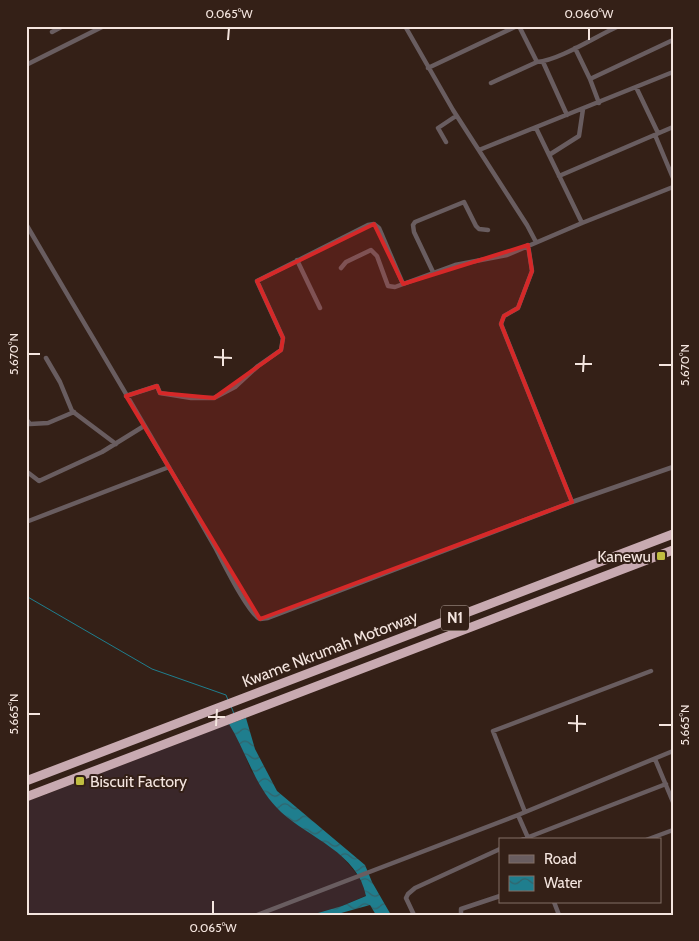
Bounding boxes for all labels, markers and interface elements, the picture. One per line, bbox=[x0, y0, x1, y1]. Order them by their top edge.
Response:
text: 0.065°W bbox=[206, 6, 253, 21]
text: 0.060°W bbox=[565, 6, 614, 21]
text: 5.670°N bbox=[6, 333, 21, 375]
text: 5.670°N bbox=[677, 344, 692, 386]
place label: Kanewu bbox=[597, 547, 651, 566]
marker: Kanewu bbox=[655, 550, 667, 562]
road number: N1 bbox=[441, 606, 469, 630]
street label: Kwame Nkrumah Motorway bbox=[239, 607, 421, 691]
text: 5.665°N bbox=[6, 693, 21, 735]
text: 5.665°N bbox=[677, 704, 692, 746]
place label: Biscuit Factory bbox=[90, 772, 187, 791]
marker: Biscuit Factory bbox=[74, 775, 86, 787]
legend bbox=[499, 838, 662, 904]
text: Road bbox=[544, 850, 577, 868]
text: Water bbox=[544, 874, 582, 892]
text: 0.065°W bbox=[190, 920, 237, 935]

